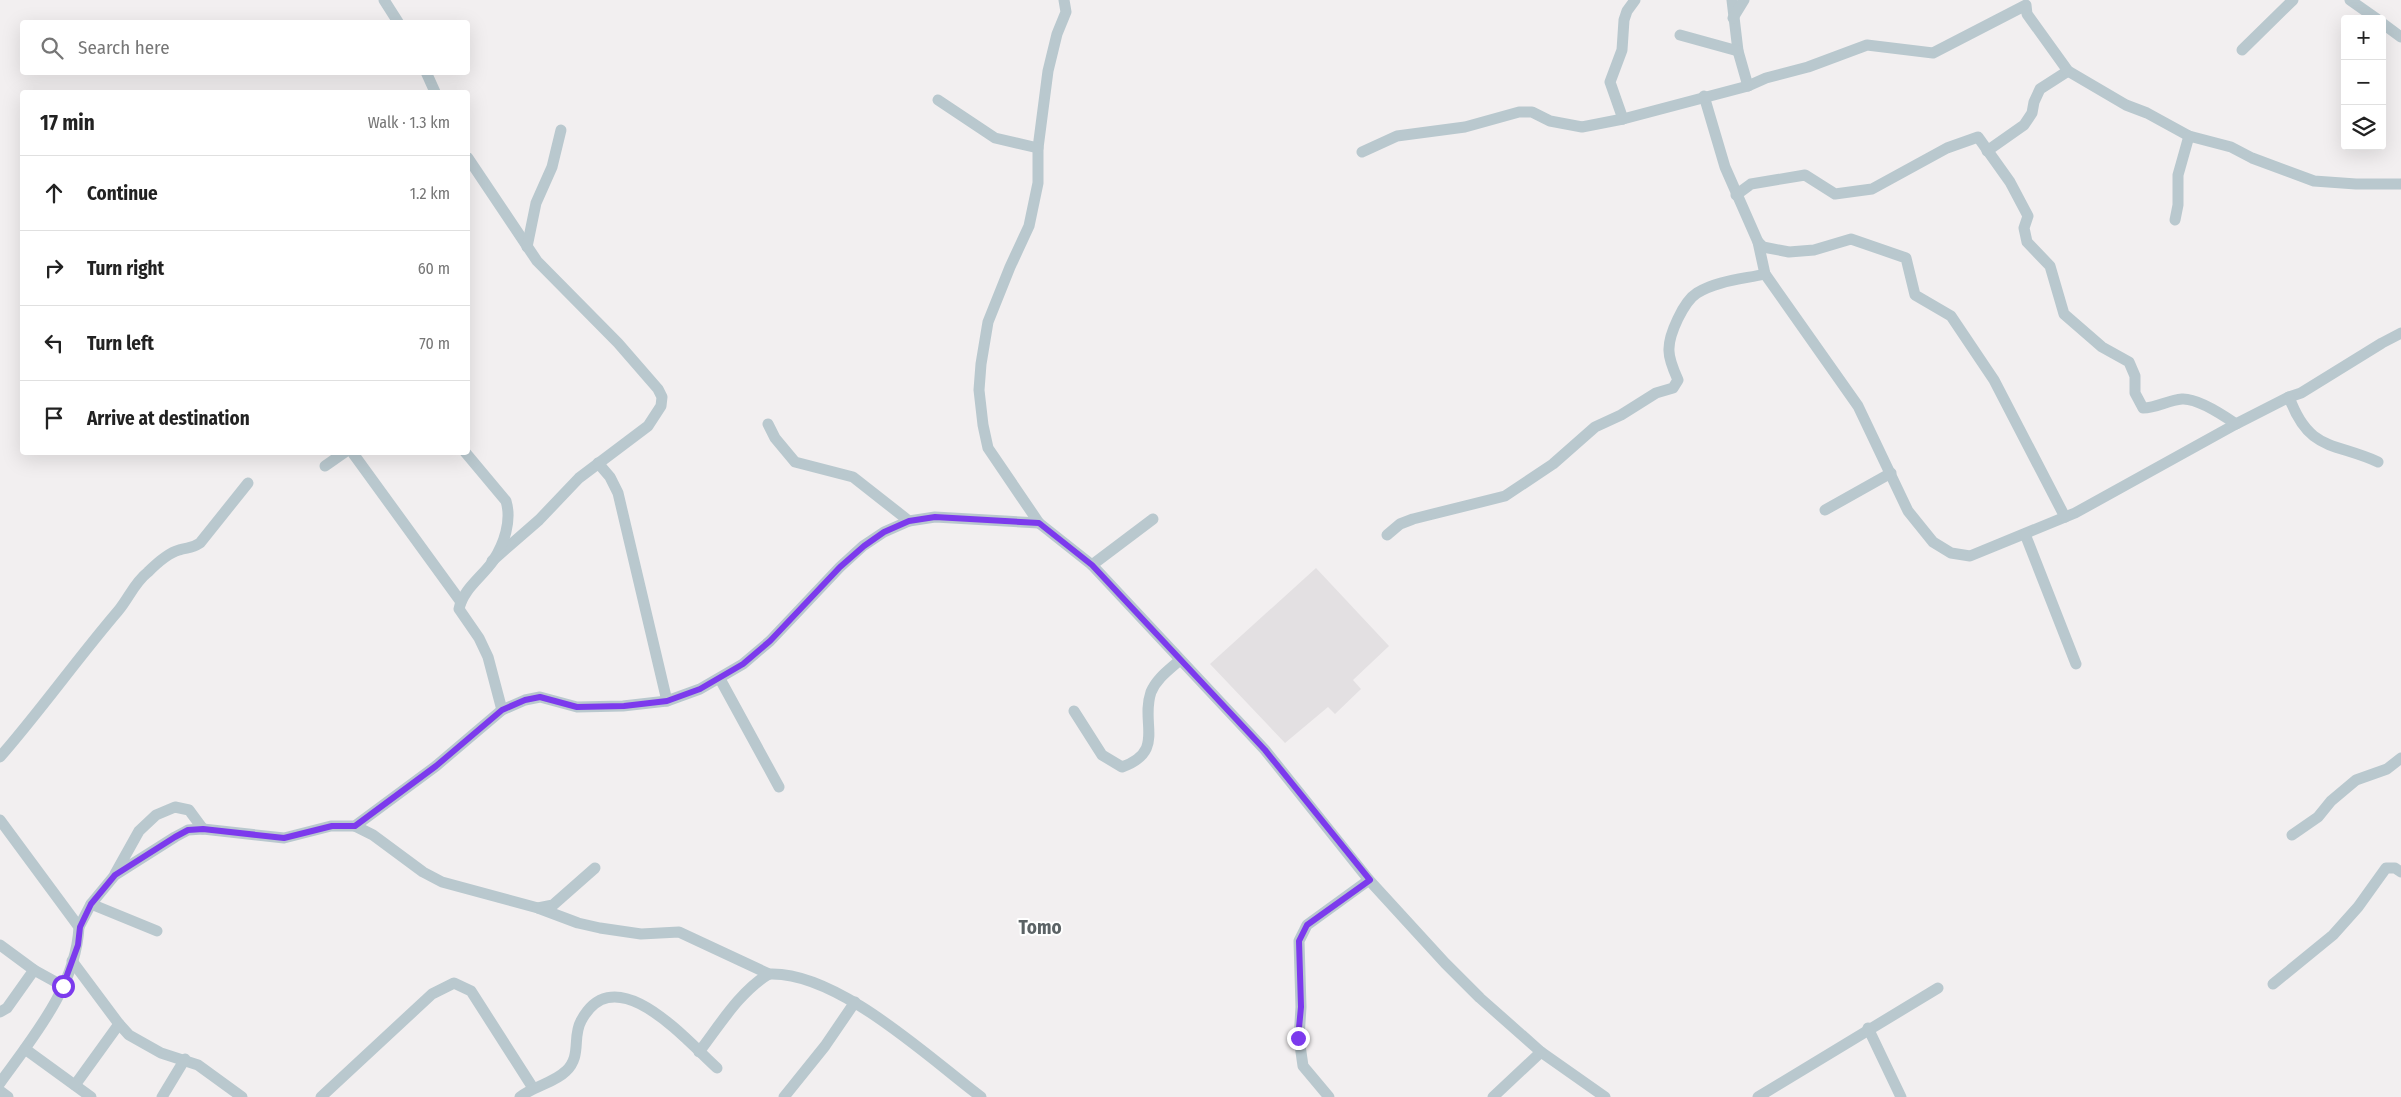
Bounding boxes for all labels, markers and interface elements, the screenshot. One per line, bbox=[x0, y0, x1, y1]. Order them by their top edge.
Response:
map controls bbox=[2341, 15, 2386, 150]
button: + bbox=[2341, 15, 2386, 60]
search box bbox=[20, 20, 470, 75]
icon: search bbox=[38, 34, 66, 62]
text: Search here bbox=[78, 36, 170, 59]
button: − bbox=[2341, 60, 2386, 105]
button: layers bbox=[2341, 105, 2386, 150]
text: 17 min bbox=[40, 110, 95, 136]
text: Walk · 1.3 km bbox=[368, 113, 450, 132]
icon: ahead bbox=[40, 179, 68, 207]
text: Continue bbox=[87, 182, 158, 205]
text: 1.2 km bbox=[410, 184, 450, 203]
icon: right bbox=[40, 254, 68, 282]
text: Turn right bbox=[87, 257, 164, 280]
text: 60 m bbox=[418, 259, 450, 278]
icon: left bbox=[40, 329, 68, 357]
text: Turn left bbox=[87, 332, 154, 355]
text: 70 m bbox=[419, 334, 450, 353]
icon: arrive bbox=[40, 404, 68, 432]
text: Arrive at destination bbox=[87, 407, 250, 430]
district label: Tomo bbox=[1018, 916, 1062, 939]
route start bbox=[52, 975, 75, 998]
route end bbox=[1287, 1027, 1310, 1050]

